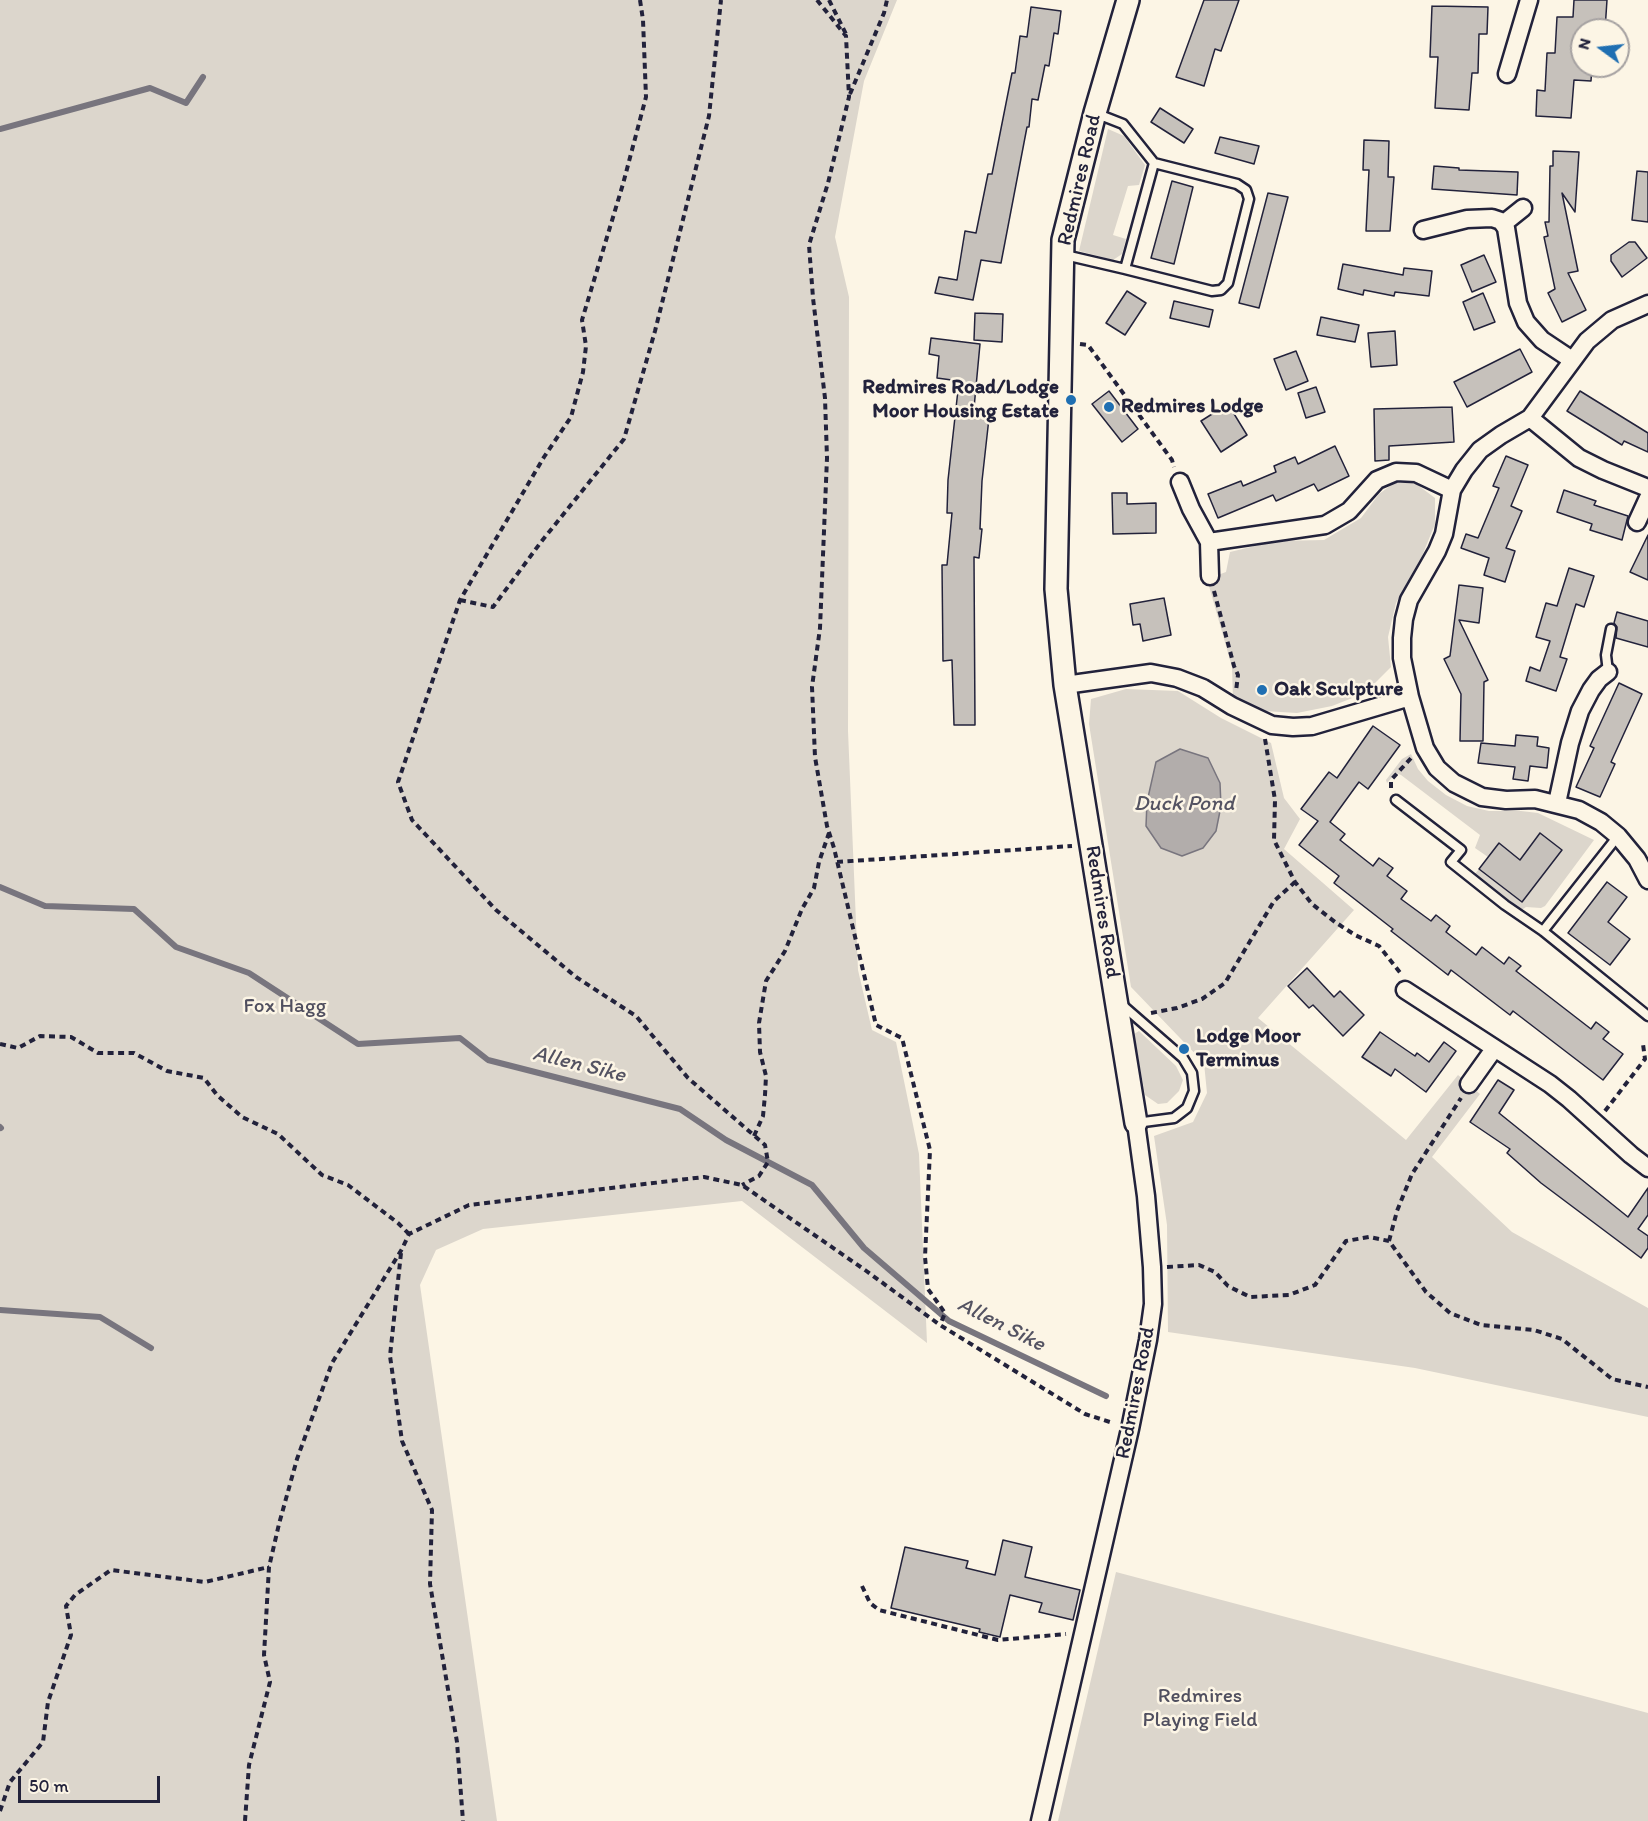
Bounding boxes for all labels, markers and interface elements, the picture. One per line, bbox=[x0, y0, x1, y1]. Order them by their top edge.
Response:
north arrow bbox=[1570, 18, 1630, 78]
text: N bbox=[1573, 36, 1595, 51]
street label: Redmires Road bbox=[1053, 112, 1107, 248]
place label: Redmires Road/Lodge Moor Housing Estate bbox=[862, 375, 1059, 425]
marker: Redmires Road/Lodge Moor Housing Estate bbox=[1064, 393, 1078, 407]
place label: Redmires Lodge bbox=[1121, 394, 1264, 420]
marker: Redmires Lodge bbox=[1102, 400, 1116, 414]
place label: Oak Sculpture bbox=[1274, 677, 1403, 703]
marker: Oak Sculpture bbox=[1255, 683, 1269, 697]
water label: Duck Pond bbox=[1134, 791, 1234, 817]
street label: Redmires Road bbox=[1079, 844, 1125, 980]
park label: Fox Hagg bbox=[244, 994, 326, 1020]
place label: Lodge Moor Terminus bbox=[1196, 1024, 1301, 1074]
water label: Allen Sike bbox=[530, 1041, 628, 1089]
marker: Lodge Moor Terminus bbox=[1177, 1042, 1191, 1056]
water label: Allen Sike bbox=[953, 1292, 1049, 1358]
street label: Redmires Road bbox=[1111, 1325, 1161, 1461]
park label: Redmires Playing Field bbox=[1143, 1684, 1257, 1734]
scale bar bbox=[21, 1764, 164, 1802]
text: 50 m bbox=[29, 1775, 69, 1797]

